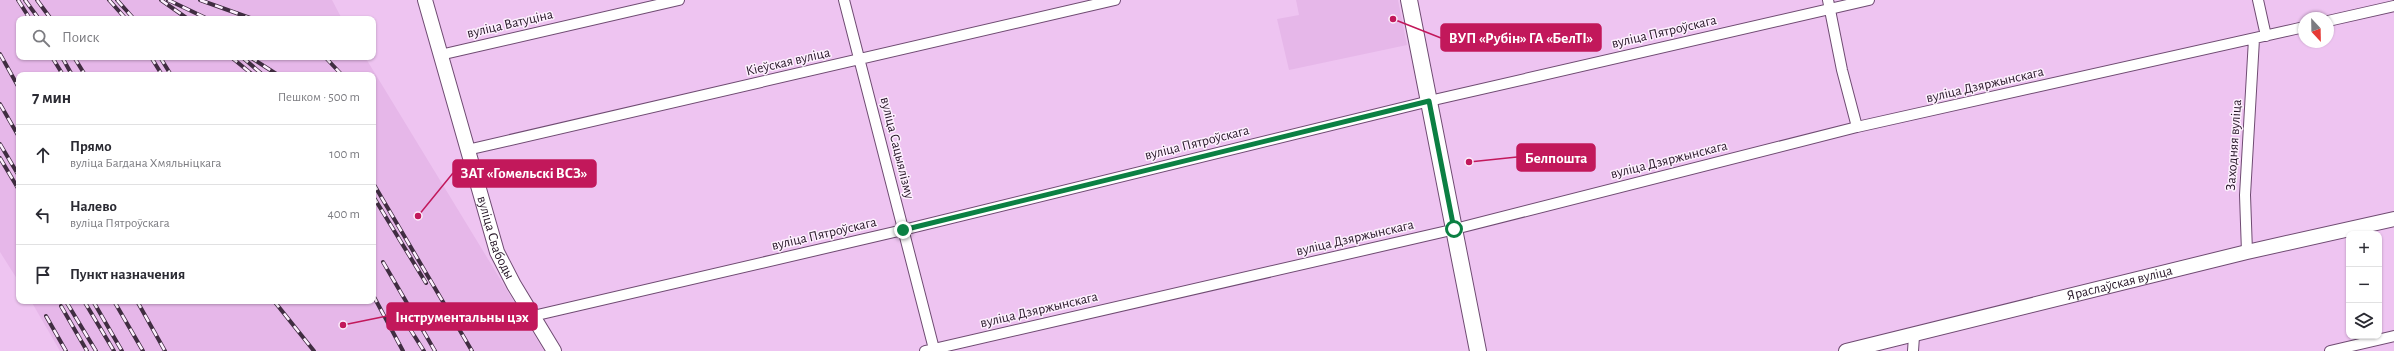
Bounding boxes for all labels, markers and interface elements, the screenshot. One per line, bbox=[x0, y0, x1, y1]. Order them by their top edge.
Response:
street label: вуліца Ватуціна bbox=[466, 7, 555, 41]
north arrow bbox=[2298, 12, 2334, 48]
street label: вуліца Пятроўскага bbox=[1610, 13, 1718, 51]
search box bbox=[16, 16, 376, 60]
callout: ВУП «Рубін» ГА «БелТІ» bbox=[1441, 24, 1601, 51]
icon: search bbox=[30, 27, 52, 49]
text: Поиск bbox=[62, 30, 100, 45]
text: ВУП «Рубін» ГА «БелТІ» bbox=[1449, 31, 1593, 46]
street label: Кіеўская вуліца bbox=[744, 45, 832, 79]
street label: вуліца Дзяржынскага bbox=[1925, 65, 2046, 105]
text: 7 мин bbox=[32, 89, 71, 106]
text: Пешком · 500 m bbox=[278, 91, 360, 104]
street label: вуліца Сацыялізму bbox=[878, 96, 916, 200]
street label: Заходняя вуліца bbox=[2224, 98, 2244, 191]
street label: вуліца Пятроўскага bbox=[1143, 123, 1251, 163]
text: Прямо bbox=[70, 139, 112, 154]
street label: вуліца Дзяржынскага bbox=[1609, 139, 1730, 181]
icon: ahead bbox=[32, 144, 54, 166]
callout: Белпошта bbox=[1517, 144, 1595, 171]
text: 100 m bbox=[329, 148, 360, 161]
text: Белпошта bbox=[1525, 151, 1587, 166]
text: вуліца Багдана Хмяльніцкага bbox=[70, 157, 221, 170]
callout: ЗАТ «Гомельскі ВСЗ» bbox=[453, 160, 596, 187]
text: ЗАТ «Гомельскі ВСЗ» bbox=[461, 166, 587, 181]
street label: вуліца Свабоды bbox=[474, 194, 517, 282]
text: Налево bbox=[70, 199, 117, 214]
icon: left bbox=[32, 204, 54, 226]
text: 400 m bbox=[327, 208, 360, 221]
street label: вуліца Пятроўскага bbox=[770, 215, 878, 253]
text: вуліца Пятроўскага bbox=[70, 217, 170, 230]
street label: вуліца Дзяржынскага bbox=[1295, 218, 1416, 258]
route start bbox=[1445, 220, 1463, 238]
route end bbox=[894, 221, 912, 239]
map controls bbox=[2346, 231, 2382, 339]
button: + bbox=[2346, 231, 2382, 267]
street label: Яраслаўская вуліца bbox=[2065, 263, 2175, 303]
icon: arrive bbox=[32, 264, 54, 286]
text: Пункт назначения bbox=[70, 267, 185, 282]
button: − bbox=[2346, 267, 2382, 303]
street label: вуліца Дзяржынскага bbox=[979, 290, 1100, 330]
callout: Інструментальны цэх bbox=[387, 303, 537, 330]
button: layers bbox=[2346, 303, 2382, 339]
text: Інструментальны цэх bbox=[395, 310, 529, 325]

